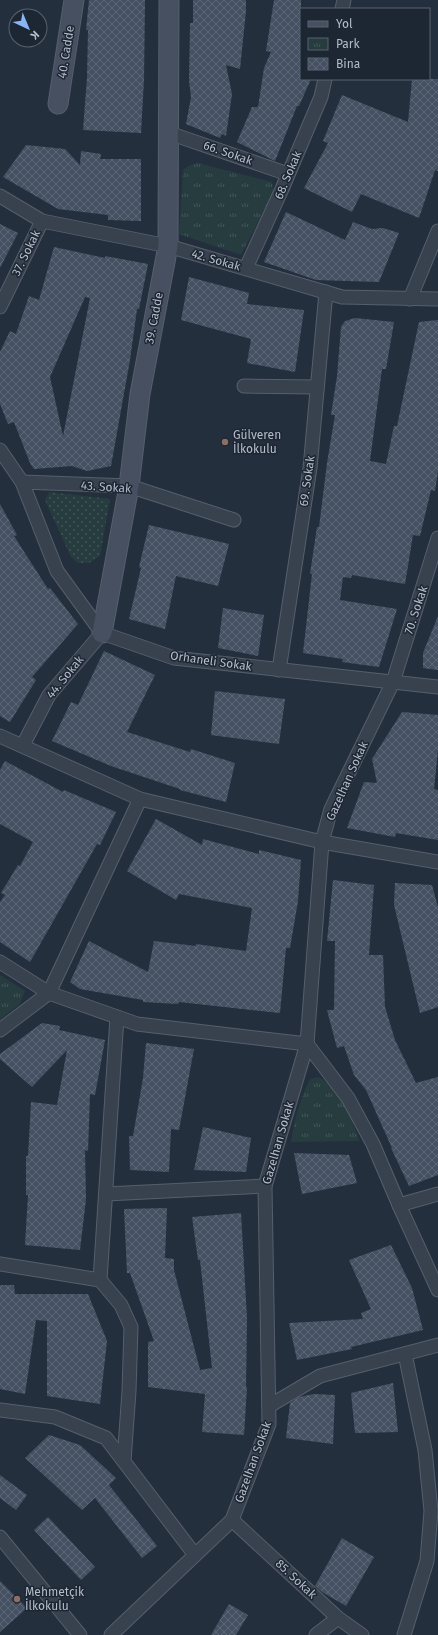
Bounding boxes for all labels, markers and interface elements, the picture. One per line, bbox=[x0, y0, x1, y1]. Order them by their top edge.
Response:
north arrow bbox=[8, 8, 48, 48]
legend bbox=[300, 8, 430, 80]
text: Yol bbox=[336, 17, 353, 31]
street label: 40. Cadde bbox=[55, 25, 77, 79]
text: K bbox=[27, 28, 42, 43]
text: Park bbox=[336, 37, 360, 51]
text: Bina bbox=[336, 57, 360, 71]
street label: 66. Sokak bbox=[202, 138, 255, 168]
street label: 68. Sokak bbox=[272, 148, 305, 201]
street label: 37. Sokak bbox=[9, 227, 44, 278]
street label: 42. Sokak bbox=[190, 246, 243, 274]
street label: 39. Cadde bbox=[142, 291, 166, 345]
place label: Gülveren İlkokulu bbox=[233, 428, 281, 456]
marker: Gülveren İlkokulu bbox=[220, 437, 230, 447]
street label: 69. Sokak bbox=[297, 454, 318, 507]
street label: 43. Sokak bbox=[80, 478, 132, 496]
street label: 70. Sokak bbox=[402, 583, 431, 636]
street label: Orhaneli Sokak bbox=[169, 648, 254, 674]
street label: 44. Sokak bbox=[44, 652, 87, 701]
street label: Gazelhan Sokak bbox=[323, 738, 371, 823]
street label: Gazelhan Sokak bbox=[260, 1099, 297, 1186]
street label: Gazelhan Sokak bbox=[232, 1419, 274, 1504]
street label: 85. Sokak bbox=[273, 1557, 320, 1602]
place label: Mehmetçik İlkokulu bbox=[25, 1585, 85, 1613]
marker: Mehmetçik İlkokulu bbox=[12, 1594, 22, 1604]

